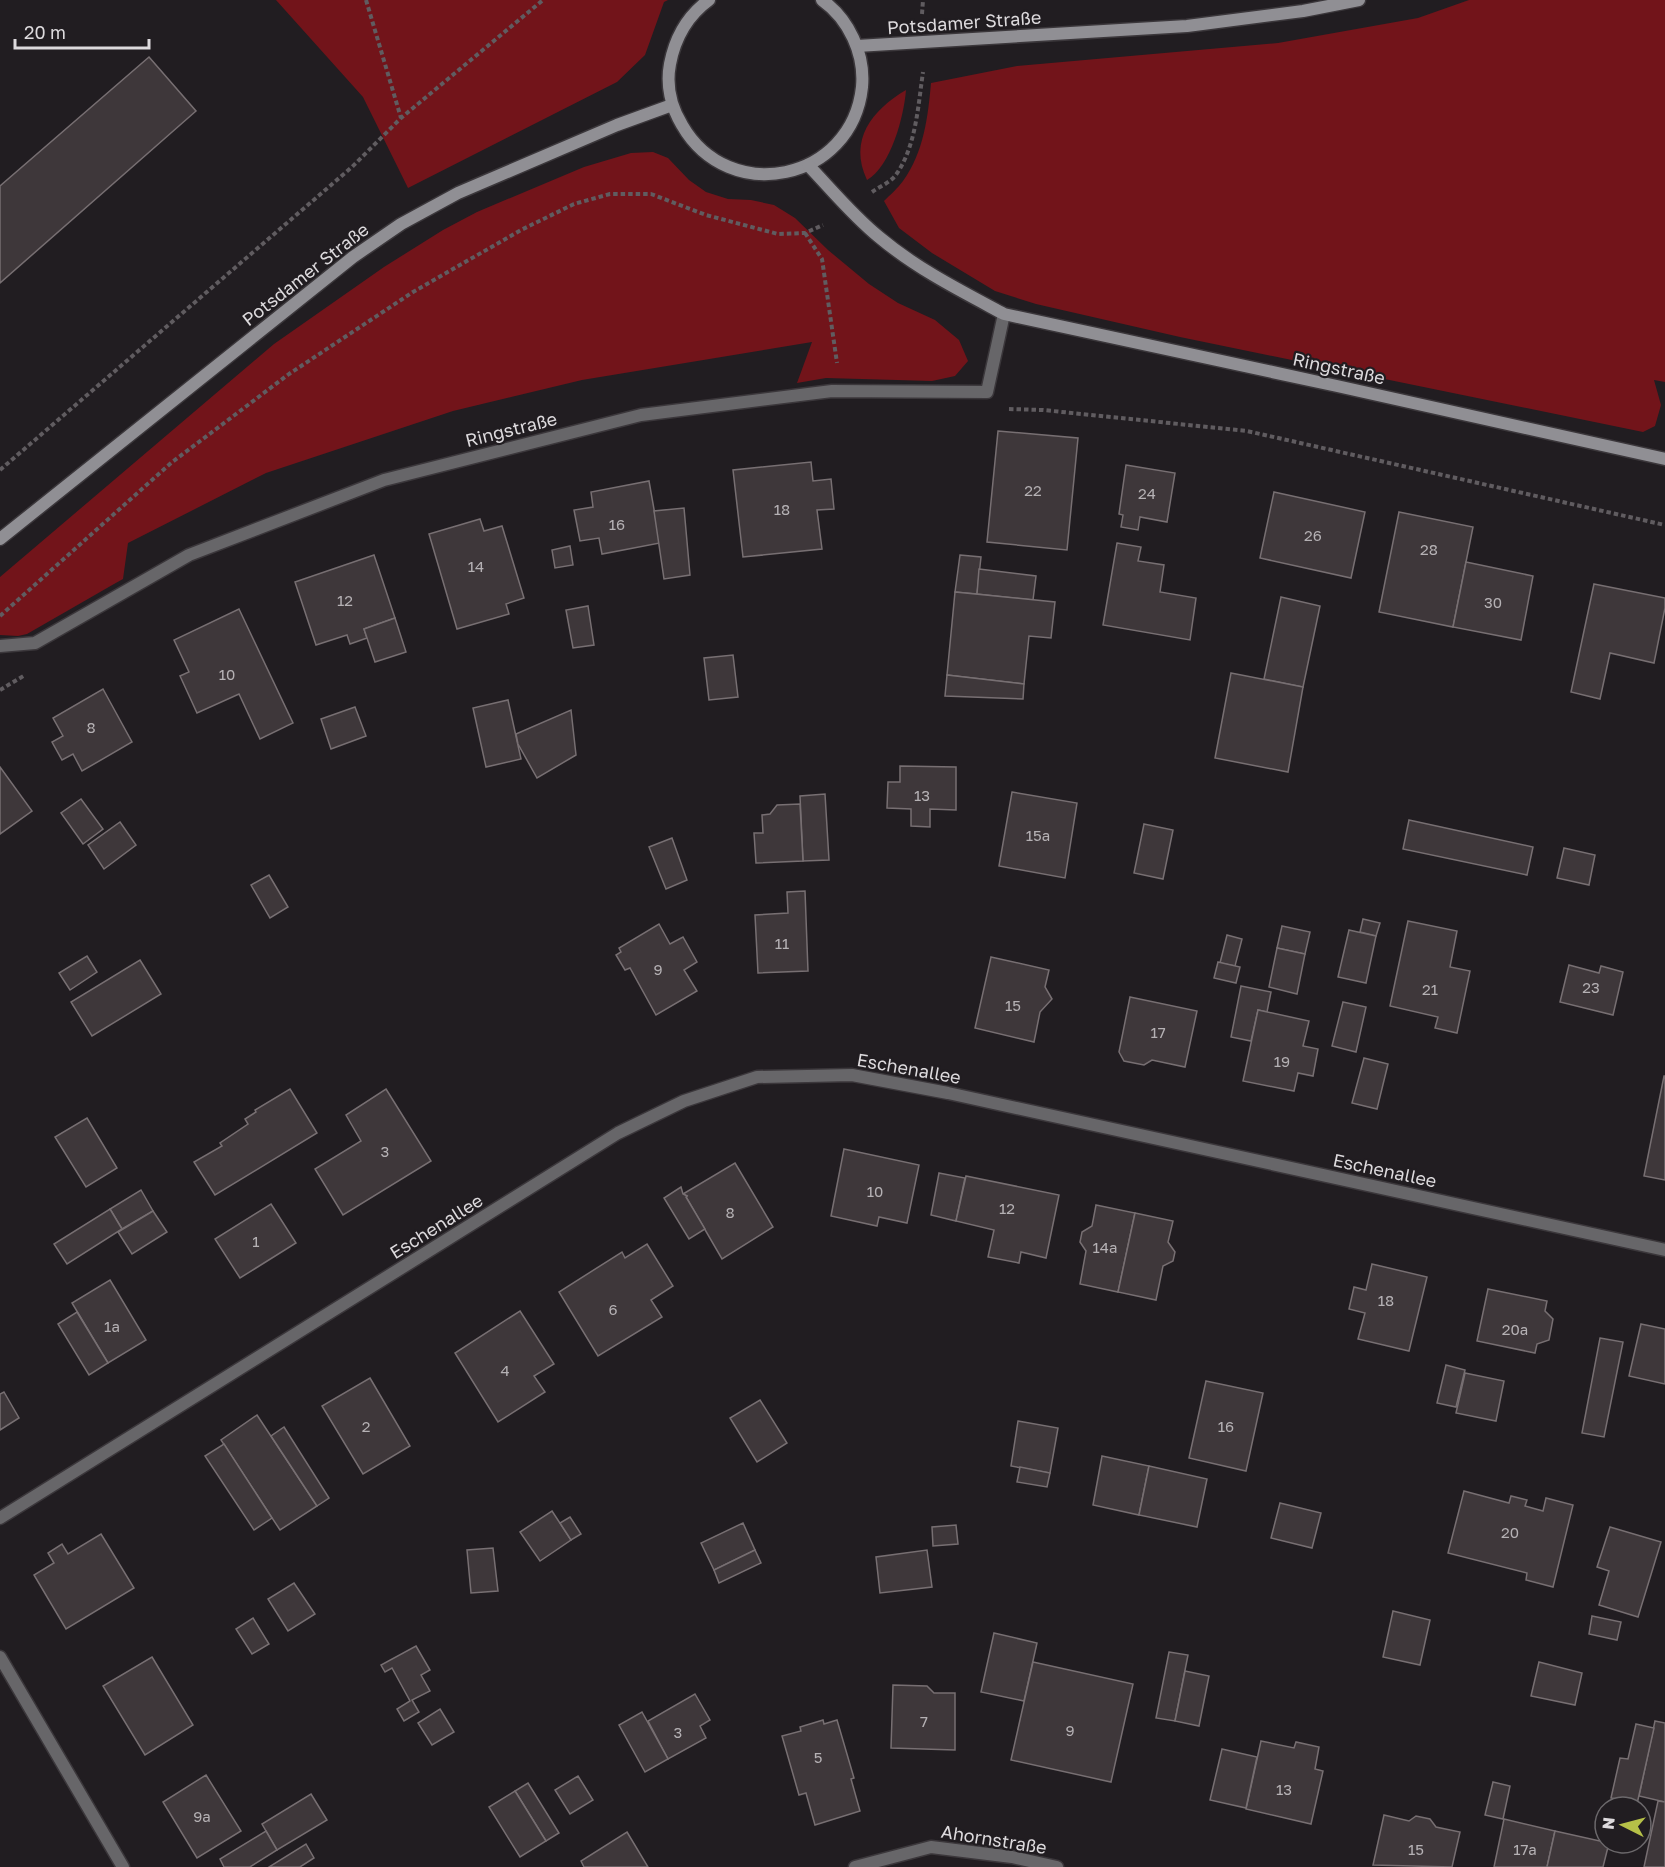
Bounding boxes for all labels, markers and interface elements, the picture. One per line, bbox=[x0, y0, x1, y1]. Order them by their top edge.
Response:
street label: Potsdamer Straße bbox=[886, 6, 1042, 38]
scale bar bbox=[15, 12, 148, 50]
text: 20 m bbox=[24, 21, 66, 43]
street label: Potsdamer Straße bbox=[237, 218, 373, 330]
street label: Ringstraße bbox=[1291, 347, 1387, 389]
street label: Ringstraße bbox=[463, 407, 559, 451]
house number: 22 bbox=[1024, 481, 1042, 499]
house number: 24 bbox=[1138, 484, 1156, 502]
house number: 18 bbox=[774, 500, 790, 518]
house number: 16 bbox=[609, 515, 625, 533]
house number: 26 bbox=[1304, 526, 1322, 544]
house number: 28 bbox=[1420, 540, 1438, 558]
house number: 14 bbox=[468, 557, 484, 575]
house number: 12 bbox=[337, 591, 353, 609]
house number: 30 bbox=[1484, 593, 1502, 611]
house number: 10 bbox=[219, 665, 235, 683]
house number: 8 bbox=[86, 718, 96, 736]
house number: 13 bbox=[914, 786, 930, 804]
house number: 15a bbox=[1026, 826, 1050, 844]
house number: 11 bbox=[775, 934, 789, 952]
house number: 9 bbox=[653, 960, 663, 978]
house number: 23 bbox=[1582, 978, 1600, 996]
house number: 21 bbox=[1422, 980, 1438, 998]
house number: 15 bbox=[1005, 996, 1021, 1014]
house number: 17 bbox=[1150, 1023, 1166, 1041]
street label: Eschenallee bbox=[855, 1048, 963, 1088]
house number: 19 bbox=[1274, 1052, 1290, 1070]
house number: 3 bbox=[381, 1142, 389, 1160]
street label: Eschenallee bbox=[1331, 1148, 1439, 1192]
house number: 10 bbox=[867, 1182, 883, 1200]
street label: Eschenallee bbox=[386, 1189, 486, 1263]
house number: 12 bbox=[999, 1199, 1015, 1217]
house number: 8 bbox=[725, 1203, 735, 1221]
house number: 1 bbox=[252, 1232, 260, 1250]
house number: 14a bbox=[1093, 1238, 1117, 1256]
house number: 18 bbox=[1378, 1291, 1394, 1309]
house number: 6 bbox=[608, 1300, 618, 1318]
house number: 1a bbox=[104, 1317, 120, 1335]
house number: 20a bbox=[1502, 1320, 1528, 1338]
house number: 4 bbox=[500, 1361, 510, 1379]
house number: 2 bbox=[362, 1417, 370, 1435]
house number: 16 bbox=[1218, 1417, 1234, 1435]
house number: 20 bbox=[1501, 1523, 1519, 1541]
house number: 7 bbox=[920, 1712, 928, 1730]
house number: 9 bbox=[1065, 1721, 1075, 1739]
house number: 3 bbox=[674, 1723, 682, 1741]
house number: 5 bbox=[814, 1748, 822, 1766]
house number: 13 bbox=[1276, 1780, 1292, 1798]
north arrow bbox=[1593, 1795, 1653, 1855]
house number: 9a bbox=[193, 1807, 211, 1825]
text: N bbox=[1598, 1816, 1619, 1831]
street label: Ahornstraße bbox=[940, 1820, 1048, 1858]
house number: 15 bbox=[1408, 1840, 1424, 1858]
house number: 17a bbox=[1513, 1840, 1537, 1858]

